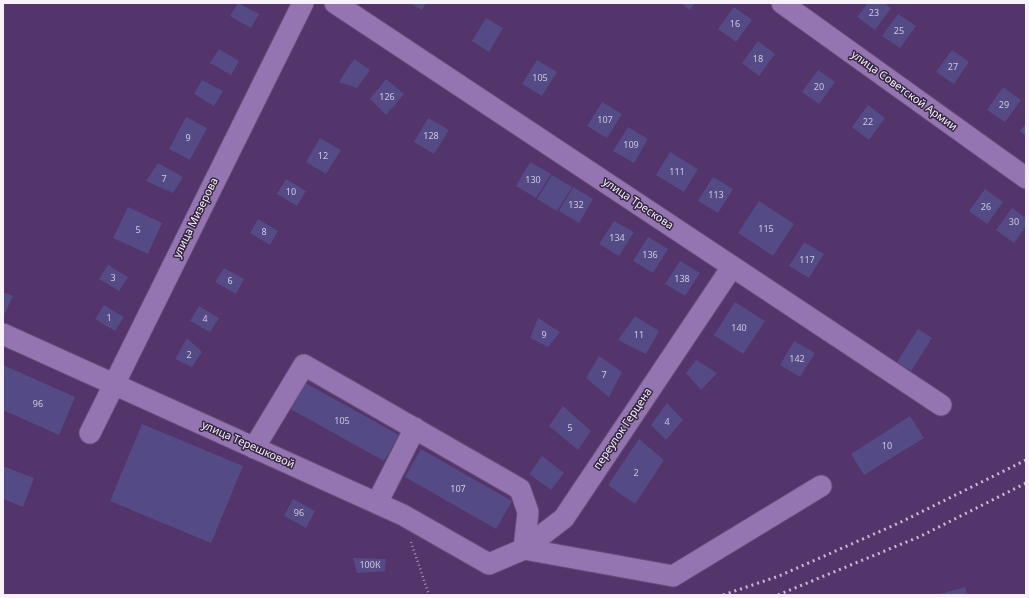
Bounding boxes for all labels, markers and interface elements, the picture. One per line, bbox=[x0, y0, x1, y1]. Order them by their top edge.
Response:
house number: 23 bbox=[869, 8, 879, 18]
house number: 16 bbox=[730, 19, 740, 29]
house number: 25 bbox=[894, 26, 904, 36]
street label: улица Советской Армии bbox=[848, 48, 960, 134]
house number: 18 bbox=[753, 54, 763, 64]
house number: 27 bbox=[948, 62, 958, 72]
house number: 105 bbox=[532, 73, 548, 83]
house number: 20 bbox=[814, 82, 824, 92]
house number: 126 bbox=[379, 92, 395, 102]
house number: 29 bbox=[999, 100, 1009, 110]
house number: 107 bbox=[597, 115, 613, 125]
house number: 22 bbox=[863, 117, 873, 127]
house number: 128 bbox=[423, 131, 439, 141]
house number: 9 bbox=[185, 133, 191, 143]
house number: 109 bbox=[623, 140, 639, 150]
house number: 12 bbox=[318, 151, 328, 161]
house number: 111 bbox=[669, 167, 685, 177]
house number: 7 bbox=[161, 174, 167, 184]
house number: 130 bbox=[525, 175, 541, 185]
street label: улица Трескова bbox=[600, 175, 676, 233]
street label: улица Мизерова bbox=[171, 176, 221, 260]
house number: 10 bbox=[286, 187, 296, 197]
house number: 113 bbox=[708, 190, 724, 200]
house number: 132 bbox=[568, 200, 584, 210]
house number: 26 bbox=[981, 202, 991, 212]
house number: 30 bbox=[1009, 217, 1019, 227]
house number: 115 bbox=[758, 224, 774, 234]
house number: 5 bbox=[135, 225, 141, 235]
house number: 8 bbox=[261, 227, 267, 237]
house number: 134 bbox=[609, 233, 625, 243]
house number: 136 bbox=[642, 250, 658, 260]
house number: 117 bbox=[799, 255, 815, 265]
house number: 3 bbox=[110, 273, 116, 283]
house number: 138 bbox=[674, 274, 690, 284]
house number: 6 bbox=[227, 276, 233, 286]
house number: 1 bbox=[106, 313, 112, 323]
house number: 4 bbox=[202, 314, 208, 324]
house number: 140 bbox=[731, 323, 747, 333]
house number: 9 bbox=[541, 330, 547, 340]
house number: 11 bbox=[634, 330, 644, 340]
house number: 2 bbox=[186, 350, 192, 360]
house number: 142 bbox=[789, 354, 805, 364]
house number: 7 bbox=[601, 370, 607, 380]
street label: переулок Герцена bbox=[591, 386, 655, 472]
house number: 96 bbox=[33, 399, 43, 409]
house number: 105 bbox=[334, 416, 350, 426]
house number: 4 bbox=[664, 417, 670, 427]
street label: улица Терешковой bbox=[200, 419, 296, 471]
house number: 5 bbox=[567, 423, 573, 433]
house number: 10 bbox=[882, 441, 892, 451]
house number: 2 bbox=[633, 468, 639, 478]
house number: 107 bbox=[450, 484, 466, 494]
house number: 96 bbox=[294, 508, 304, 518]
house number: 100К bbox=[359, 560, 381, 570]

